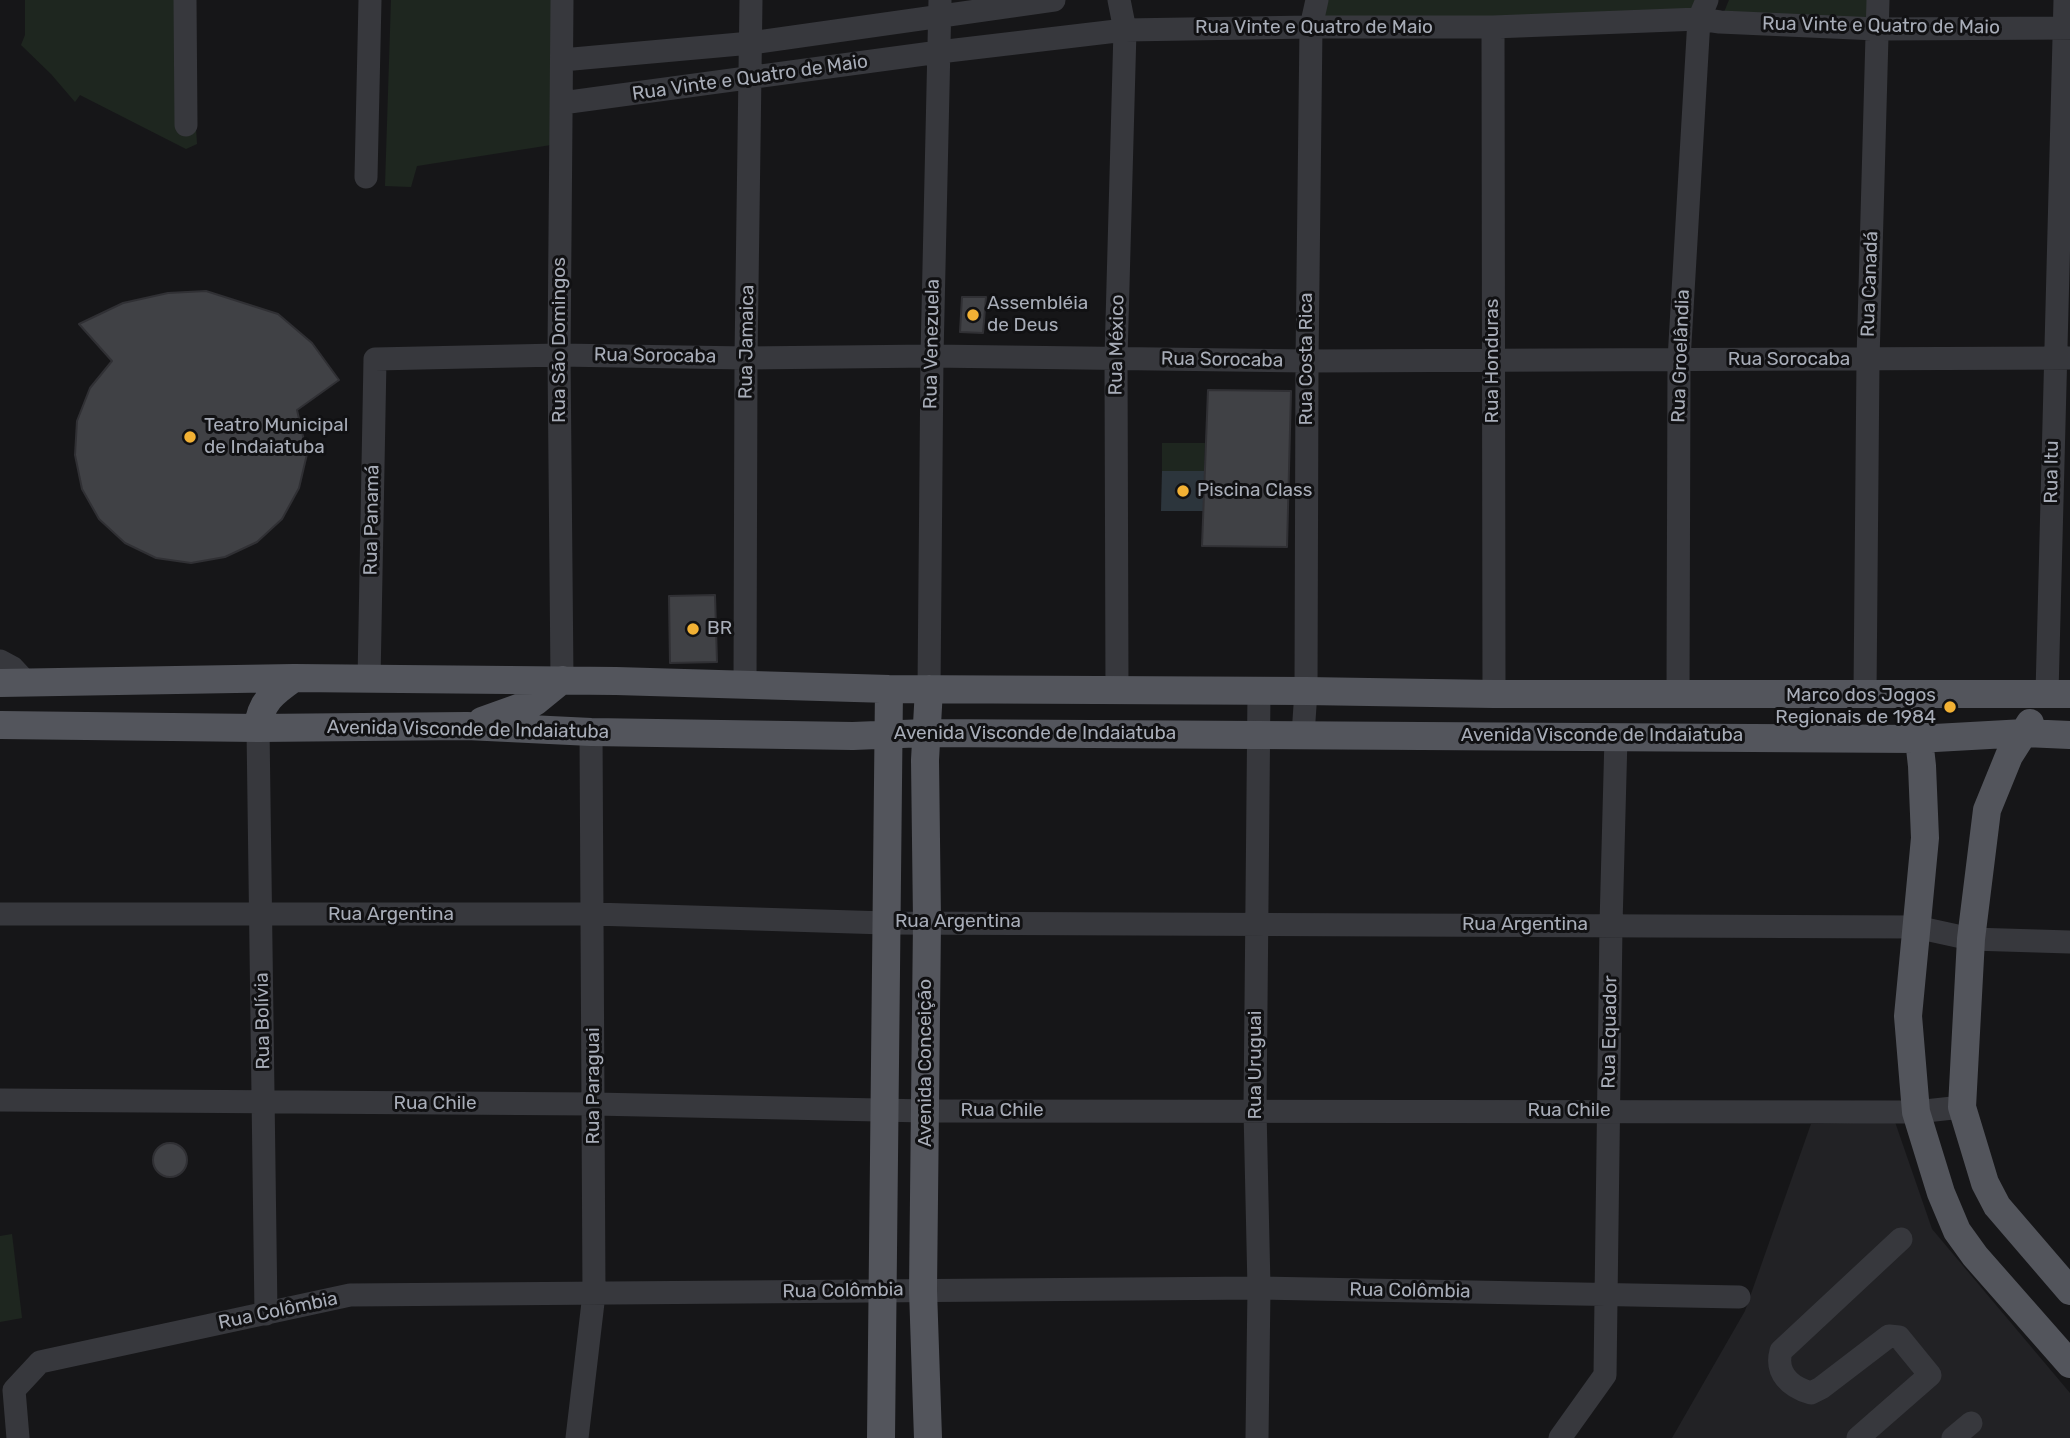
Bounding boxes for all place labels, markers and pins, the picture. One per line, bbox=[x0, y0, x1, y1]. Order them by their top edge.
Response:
place label: Assembléia de Deus bbox=[987, 293, 1088, 337]
marker: Assembléia de Deus bbox=[965, 307, 981, 323]
place label: Teatro Municipal de Indaiatuba bbox=[204, 415, 348, 459]
marker: Teatro Municipal de Indaiatuba bbox=[182, 429, 198, 445]
place label: Piscina Class bbox=[1197, 480, 1312, 502]
marker: Piscina Class bbox=[1175, 483, 1191, 499]
place label: BR bbox=[707, 618, 732, 640]
marker: BR bbox=[685, 621, 701, 637]
place label: Marco dos Jogos Regionais de 1984 bbox=[1775, 685, 1936, 729]
marker: Marco dos Jogos Regionais de 1984 bbox=[1942, 699, 1958, 715]

